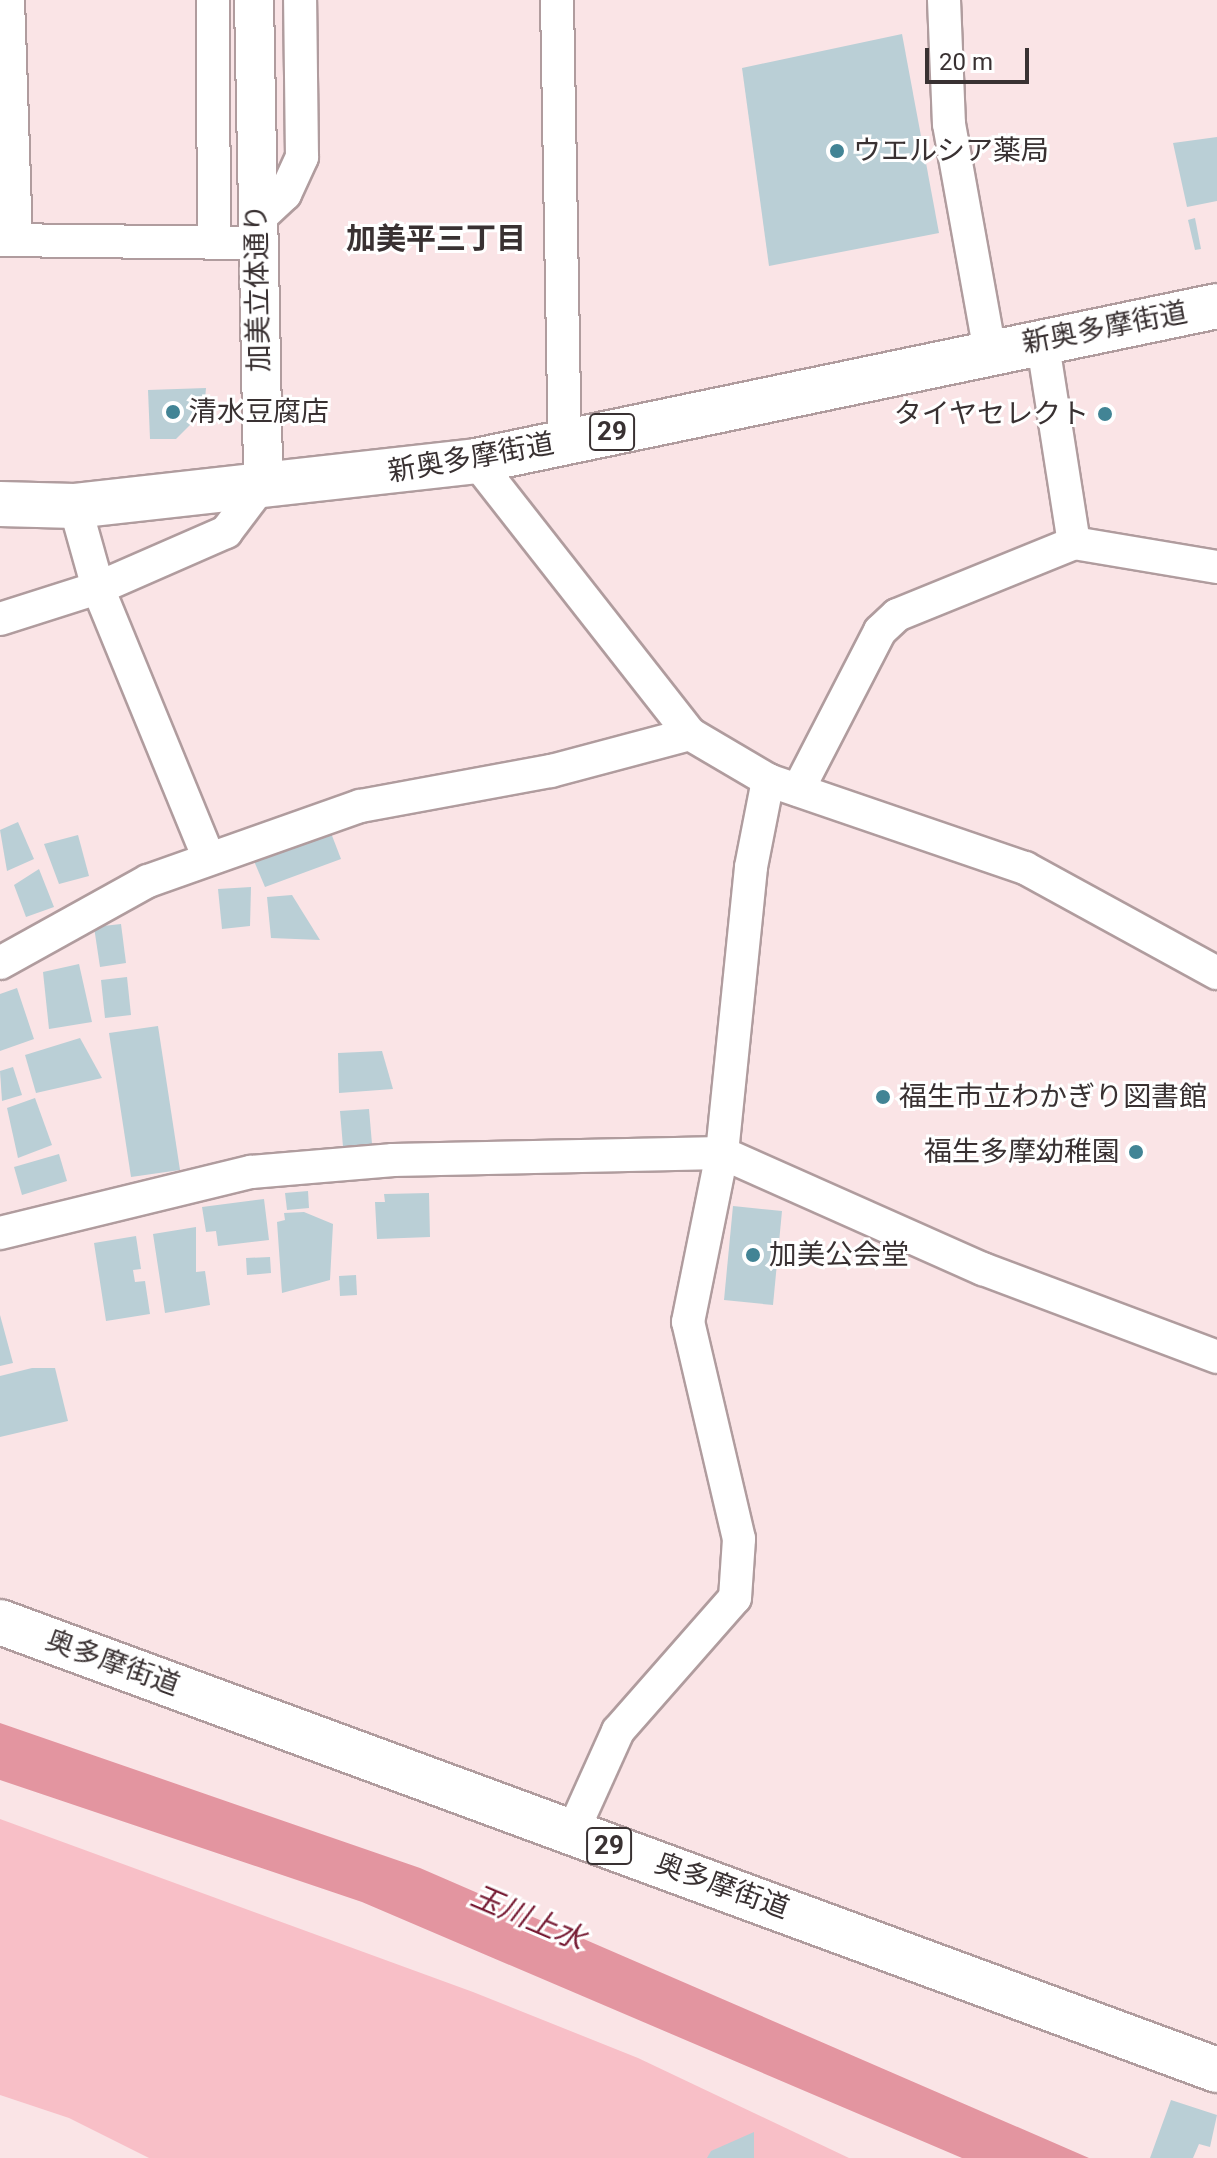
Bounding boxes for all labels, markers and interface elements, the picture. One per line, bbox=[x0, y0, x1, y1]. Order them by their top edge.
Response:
scale bar bbox=[929, 32, 1033, 82]
text: 20 m bbox=[939, 48, 993, 76]
place label: ウエルシア薬局 bbox=[853, 134, 1049, 168]
marker: ウエルシア薬局 bbox=[828, 142, 846, 160]
street label: 加美立体通り bbox=[240, 204, 276, 372]
district label: 加美平三丁目 bbox=[346, 221, 526, 257]
street label: 新奥多摩街道 bbox=[1019, 295, 1191, 361]
place label: 清水豆腐店 bbox=[189, 395, 329, 429]
place label: タイヤセレクト bbox=[893, 397, 1089, 431]
marker: 清水豆腐店 bbox=[164, 403, 182, 421]
marker: タイヤセレクト bbox=[1096, 405, 1114, 423]
road number: 29 bbox=[588, 410, 636, 454]
street label: 新奥多摩街道 bbox=[385, 427, 557, 489]
place label: 福生市立わかぎり図書館 bbox=[899, 1080, 1207, 1114]
marker: 福生市立わかぎり図書館 bbox=[874, 1088, 892, 1106]
place label: 福生多摩幼稚園 bbox=[924, 1135, 1120, 1169]
marker: 福生多摩幼稚園 bbox=[1127, 1143, 1145, 1161]
place label: 加美公会堂 bbox=[769, 1238, 909, 1272]
marker: 加美公会堂 bbox=[744, 1246, 762, 1264]
street label: 奥多摩街道 bbox=[41, 1623, 185, 1703]
road number: 29 bbox=[585, 1824, 633, 1868]
street label: 奥多摩街道 bbox=[650, 1846, 794, 1926]
water label: 玉川上水 bbox=[466, 1878, 590, 1958]

